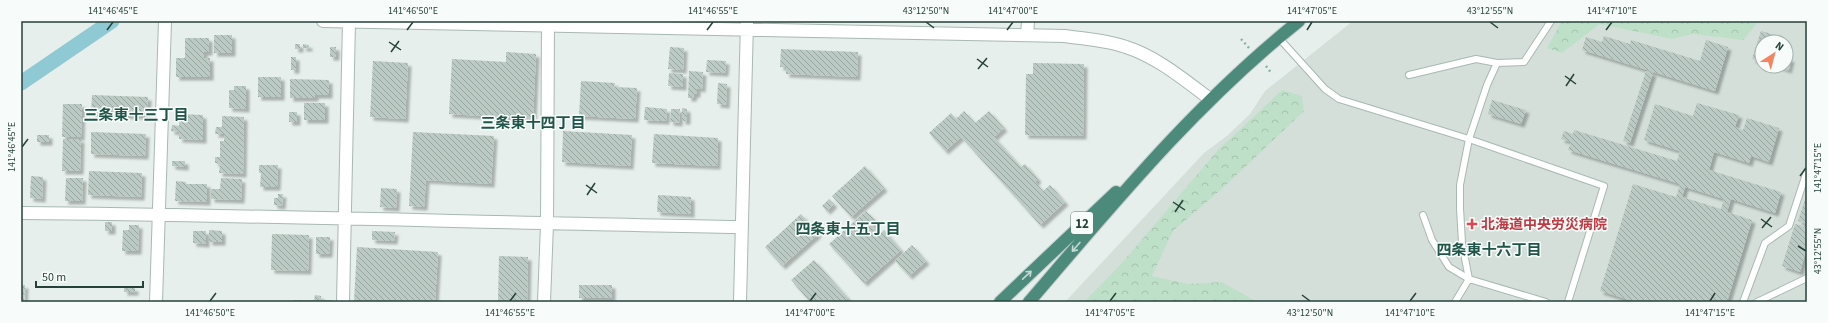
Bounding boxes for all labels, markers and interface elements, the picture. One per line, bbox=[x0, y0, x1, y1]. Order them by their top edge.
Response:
text: 141°46'45"E bbox=[88, 4, 138, 18]
text: 141°46'50"E bbox=[388, 4, 438, 18]
text: 141°46'55"E bbox=[688, 4, 738, 18]
text: 43°12'50"N bbox=[903, 4, 949, 18]
text: 141°47'00"E bbox=[988, 4, 1038, 18]
text: 141°47'05"E bbox=[1287, 4, 1337, 18]
text: 43°12'55"N bbox=[1467, 4, 1513, 18]
text: 141°47'10"E bbox=[1587, 4, 1637, 18]
north arrow bbox=[1754, 34, 1794, 74]
text: N bbox=[1772, 38, 1787, 55]
district label: 三条東十三丁目 bbox=[83, 105, 189, 126]
district label: 三条東十四丁目 bbox=[480, 113, 586, 134]
text: 141°46'45"E bbox=[5, 122, 19, 172]
text: 141°47'15"E bbox=[1811, 143, 1825, 193]
road number: 12 bbox=[1071, 212, 1093, 234]
place label: 北海道中央労災病院 bbox=[1481, 215, 1607, 235]
marker: 北海道中央労災病院 bbox=[1466, 218, 1478, 230]
district label: 四条東十五丁目 bbox=[795, 219, 901, 240]
text: 43°12'55"N bbox=[1811, 228, 1825, 274]
district label: 四条東十六丁目 bbox=[1436, 240, 1542, 261]
one-way arrow bbox=[1072, 242, 1081, 252]
scale bar bbox=[36, 263, 143, 289]
text: 50 m bbox=[42, 269, 66, 286]
one-way arrow bbox=[1022, 270, 1032, 279]
text: 141°46'50"E bbox=[185, 306, 235, 320]
text: 141°46'55"E bbox=[485, 306, 535, 320]
text: 141°47'00"E bbox=[785, 306, 835, 320]
text: 141°47'05"E bbox=[1085, 306, 1135, 320]
text: 43°12'50"N bbox=[1287, 306, 1333, 320]
text: 141°47'10"E bbox=[1385, 306, 1435, 320]
text: 141°47'15"E bbox=[1685, 306, 1735, 320]

